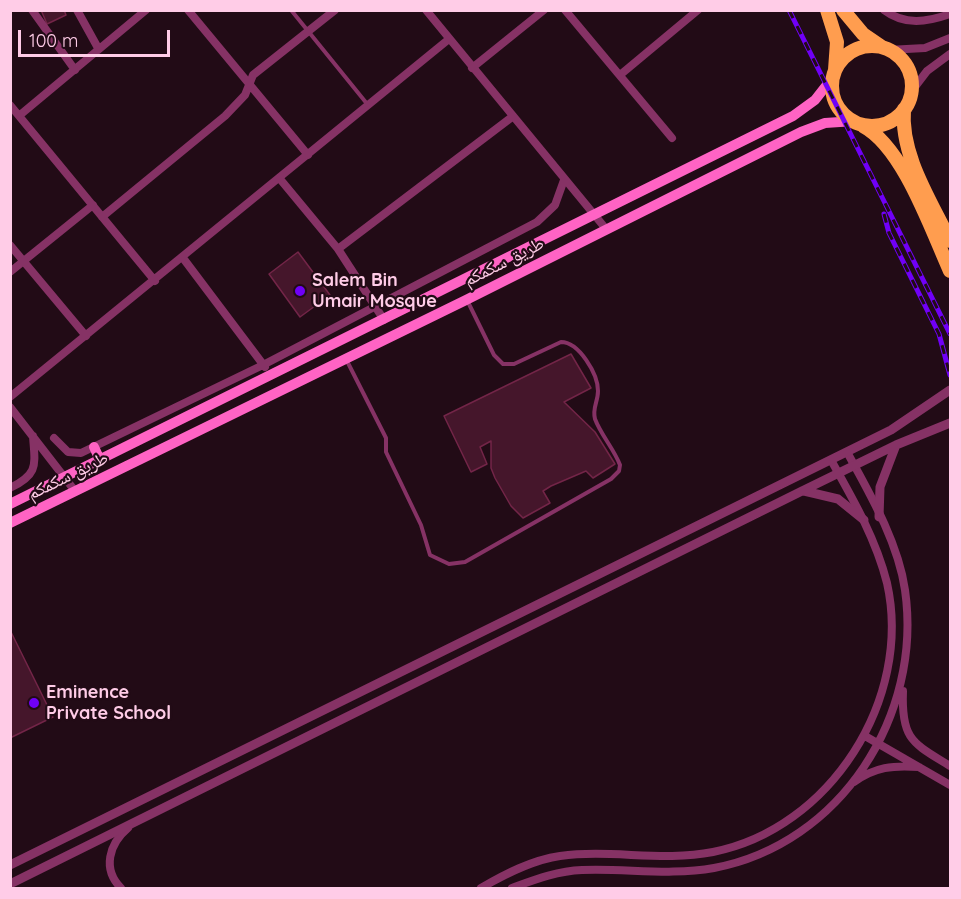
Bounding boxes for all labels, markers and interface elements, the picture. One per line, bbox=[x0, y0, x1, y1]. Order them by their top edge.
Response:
scale bar bbox=[21, 18, 172, 56]
text: 100 m bbox=[29, 29, 78, 52]
street label: طريق سكمكم bbox=[460, 233, 548, 291]
place label: Salem Bin Umair Mosque bbox=[312, 270, 437, 312]
marker: Salem Bin Umair Mosque bbox=[293, 284, 307, 298]
street label: طريق سكمكم bbox=[24, 447, 112, 505]
place label: Eminence Private School bbox=[46, 682, 171, 724]
marker: Eminence Private School bbox=[27, 696, 41, 710]

